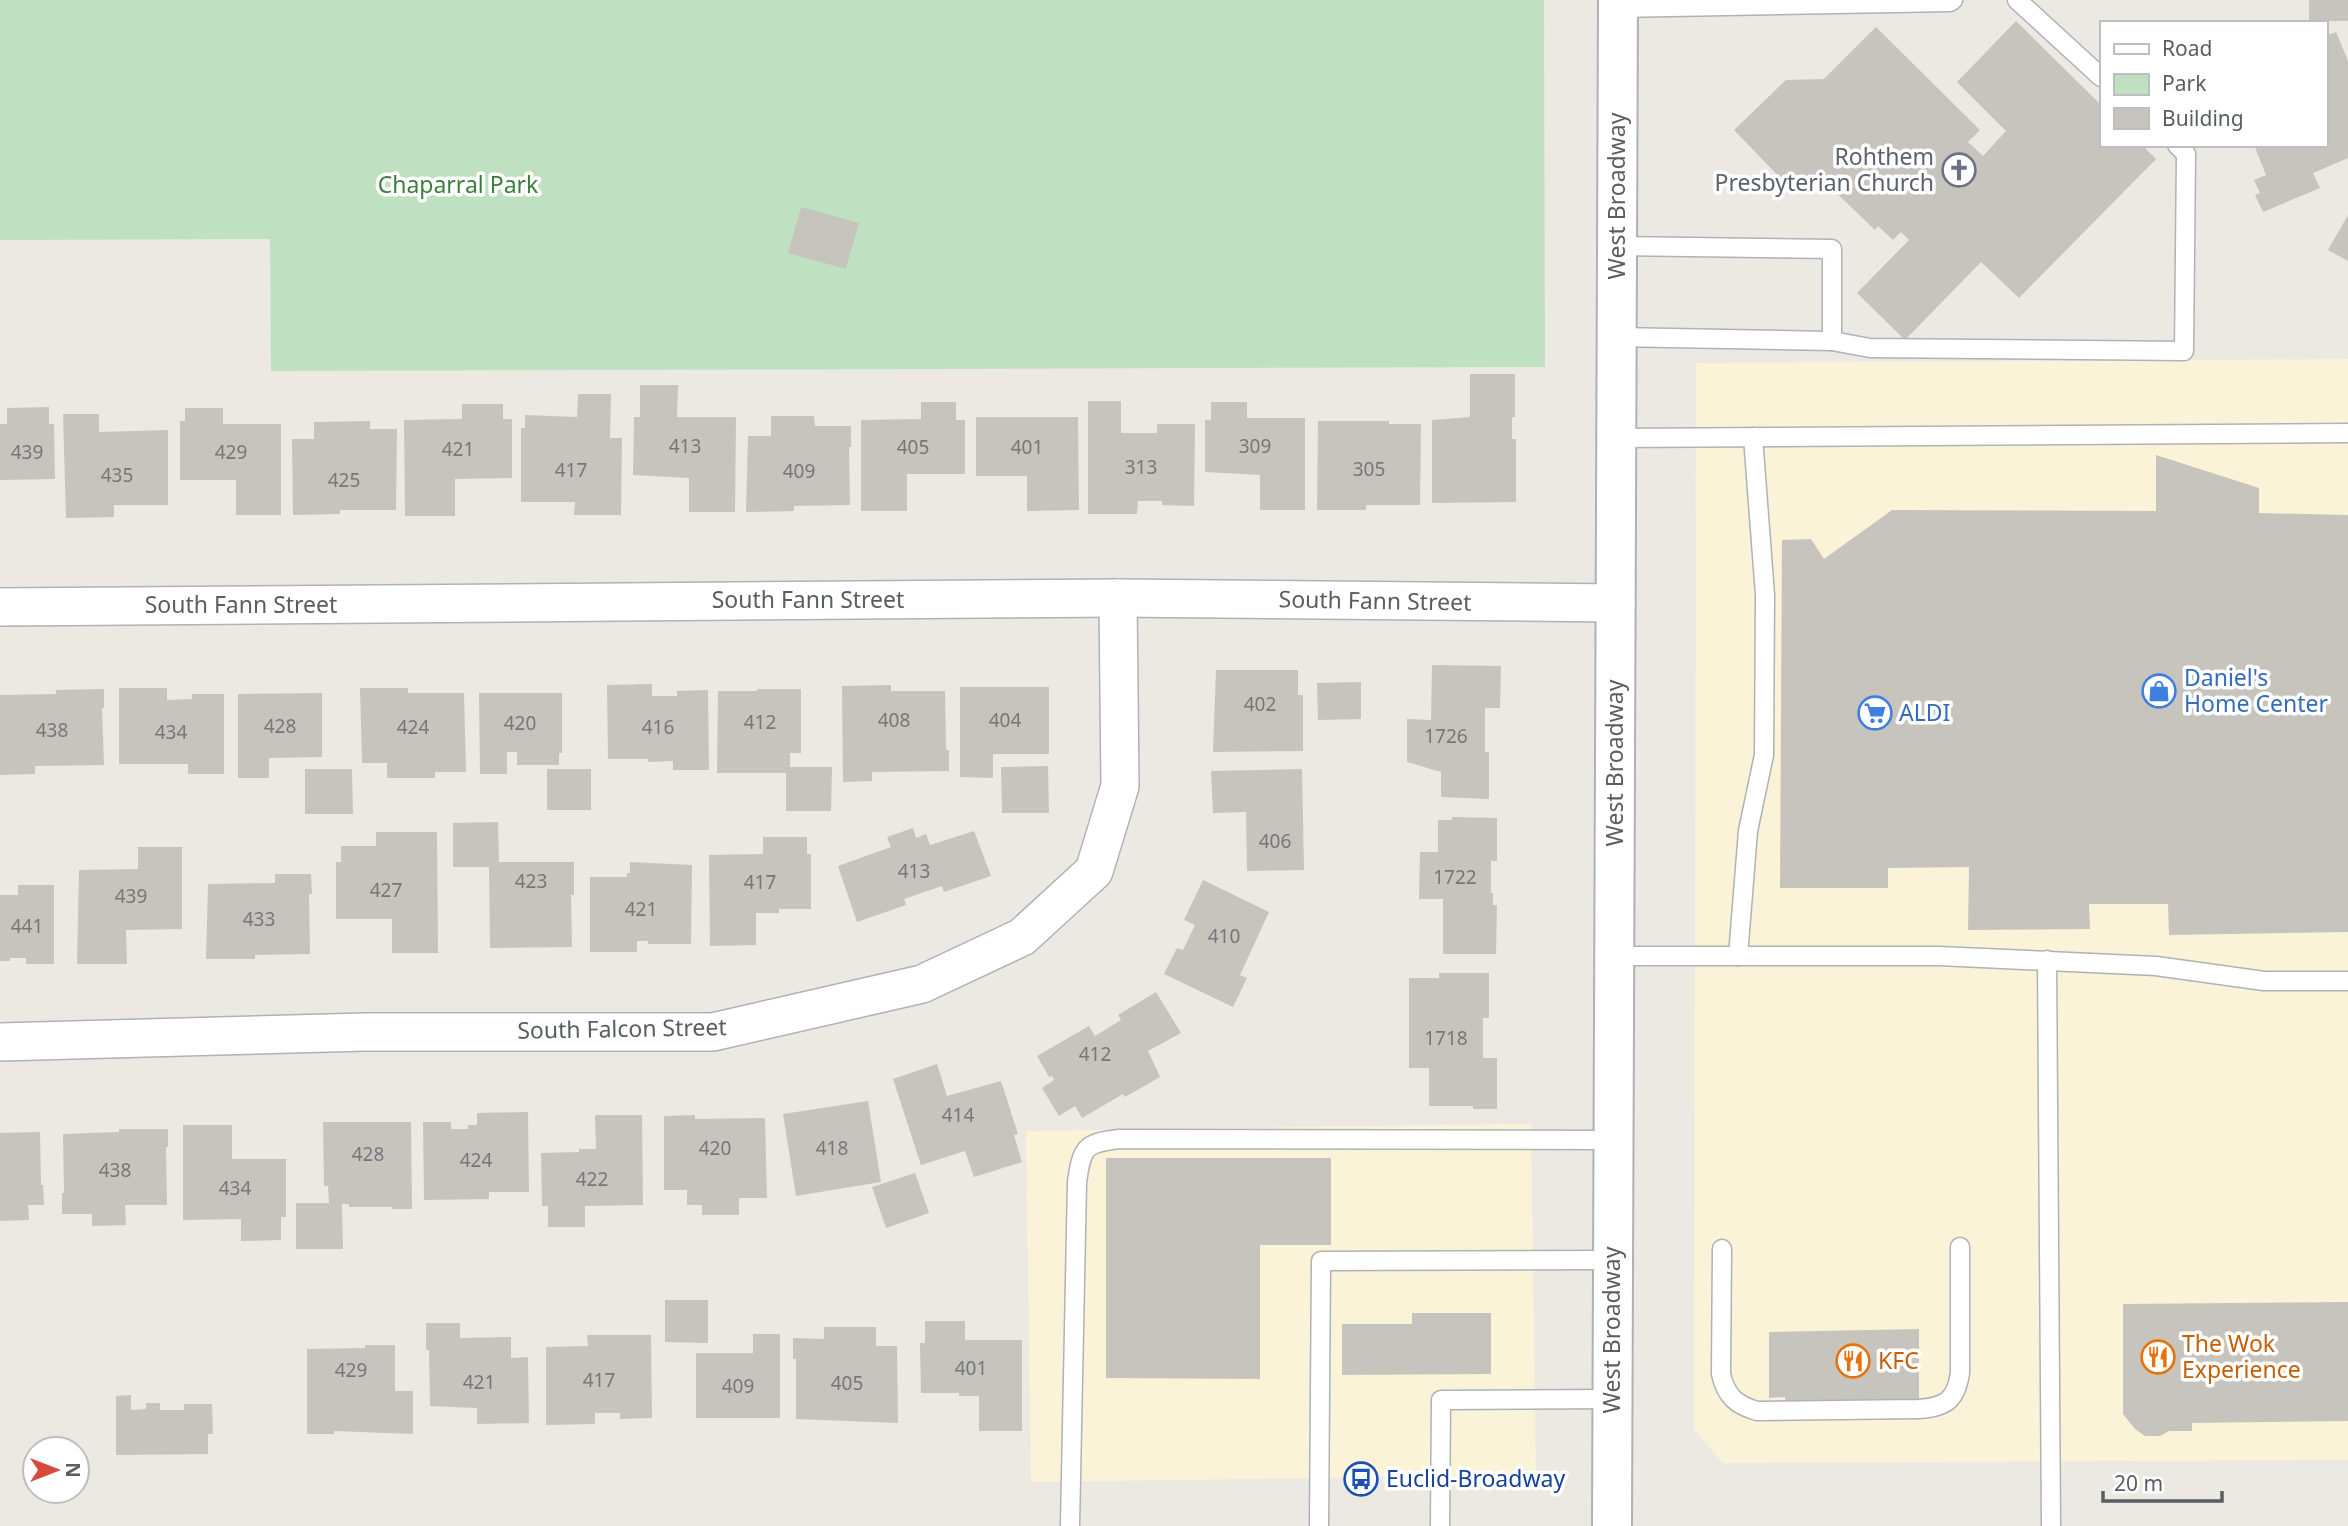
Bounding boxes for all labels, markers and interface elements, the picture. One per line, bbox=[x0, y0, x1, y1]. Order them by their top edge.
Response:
legend bbox=[2100, 21, 2327, 147]
text: Road bbox=[2162, 34, 2212, 62]
text: Park bbox=[2162, 69, 2207, 97]
text: Building bbox=[2162, 104, 2244, 132]
street label: West Broadway bbox=[1600, 112, 1632, 279]
place label: Rohthem Presbyterian Church bbox=[1715, 140, 1934, 198]
church icon: Rohthem Presbyterian Church bbox=[1940, 151, 1978, 189]
park label: Chaparral Park bbox=[378, 168, 539, 200]
house number: 413 bbox=[669, 433, 701, 459]
house number: 309 bbox=[1239, 433, 1271, 459]
house number: 405 bbox=[897, 434, 929, 460]
house number: 401 bbox=[1011, 434, 1043, 460]
house number: 421 bbox=[442, 436, 474, 462]
house number: 439 bbox=[11, 439, 43, 465]
house number: 429 bbox=[215, 439, 247, 465]
house number: 313 bbox=[1125, 454, 1157, 480]
house number: 305 bbox=[1353, 456, 1385, 482]
house number: 417 bbox=[555, 457, 587, 483]
house number: 409 bbox=[783, 458, 815, 484]
house number: 435 bbox=[101, 462, 133, 488]
house number: 425 bbox=[328, 467, 360, 493]
street label: South Fann Street bbox=[1278, 582, 1472, 618]
street label: South Fann Street bbox=[712, 583, 904, 615]
street label: South Fann Street bbox=[145, 588, 337, 620]
place label: Daniel's Home Center bbox=[2184, 661, 2328, 719]
shop icon: Daniel's Home Center bbox=[2140, 672, 2178, 710]
street label: West Broadway bbox=[1598, 679, 1630, 846]
house number: 402 bbox=[1244, 691, 1276, 717]
supermarket icon: ALDI bbox=[1856, 694, 1894, 732]
place label: ALDI bbox=[1899, 696, 1950, 728]
house number: 408 bbox=[878, 707, 910, 733]
house number: 404 bbox=[989, 707, 1021, 733]
house number: 412 bbox=[744, 709, 776, 735]
house number: 420 bbox=[504, 710, 536, 736]
house number: 428 bbox=[264, 713, 296, 739]
house number: 424 bbox=[397, 714, 429, 740]
house number: 416 bbox=[642, 714, 674, 740]
house number: 438 bbox=[36, 717, 68, 743]
house number: 434 bbox=[155, 719, 187, 745]
house number: 1726 bbox=[1424, 723, 1468, 749]
house number: 406 bbox=[1259, 828, 1291, 854]
house number: 413 bbox=[898, 858, 930, 884]
house number: 1722 bbox=[1433, 864, 1477, 890]
house number: 423 bbox=[515, 868, 547, 894]
house number: 417 bbox=[744, 869, 776, 895]
house number: 427 bbox=[370, 877, 402, 903]
house number: 439 bbox=[115, 883, 147, 909]
house number: 421 bbox=[625, 896, 657, 922]
house number: 433 bbox=[243, 906, 275, 932]
house number: 441 bbox=[11, 913, 43, 939]
house number: 410 bbox=[1208, 923, 1240, 949]
street label: South Falcon Street bbox=[517, 1010, 727, 1046]
house number: 1718 bbox=[1424, 1025, 1468, 1051]
house number: 412 bbox=[1079, 1041, 1111, 1067]
house number: 414 bbox=[942, 1102, 974, 1128]
house number: 420 bbox=[699, 1135, 731, 1161]
house number: 418 bbox=[816, 1135, 848, 1161]
house number: 428 bbox=[352, 1141, 384, 1167]
house number: 424 bbox=[460, 1147, 492, 1173]
house number: 438 bbox=[99, 1157, 131, 1183]
house number: 422 bbox=[576, 1166, 608, 1192]
house number: 434 bbox=[219, 1175, 251, 1201]
street label: West Broadway bbox=[1595, 1246, 1627, 1413]
place label: The Wok Experience bbox=[2182, 1327, 2301, 1385]
restaurant icon: The Wok Experience bbox=[2139, 1338, 2177, 1376]
restaurant icon: KFC bbox=[1834, 1342, 1872, 1380]
place label: KFC bbox=[1878, 1344, 1919, 1376]
house number: 401 bbox=[955, 1355, 987, 1381]
house number: 429 bbox=[335, 1357, 367, 1383]
house number: 417 bbox=[583, 1367, 615, 1393]
house number: 421 bbox=[463, 1369, 495, 1395]
house number: 405 bbox=[831, 1370, 863, 1396]
house number: 409 bbox=[722, 1373, 754, 1399]
north arrow bbox=[21, 1435, 91, 1505]
bus stop icon: Euclid-Broadway bbox=[1342, 1460, 1380, 1498]
scale bar bbox=[2103, 1460, 2222, 1504]
text: N bbox=[60, 1462, 86, 1478]
place label: Euclid-Broadway bbox=[1386, 1462, 1565, 1494]
text: 20 m bbox=[2114, 1469, 2163, 1497]

